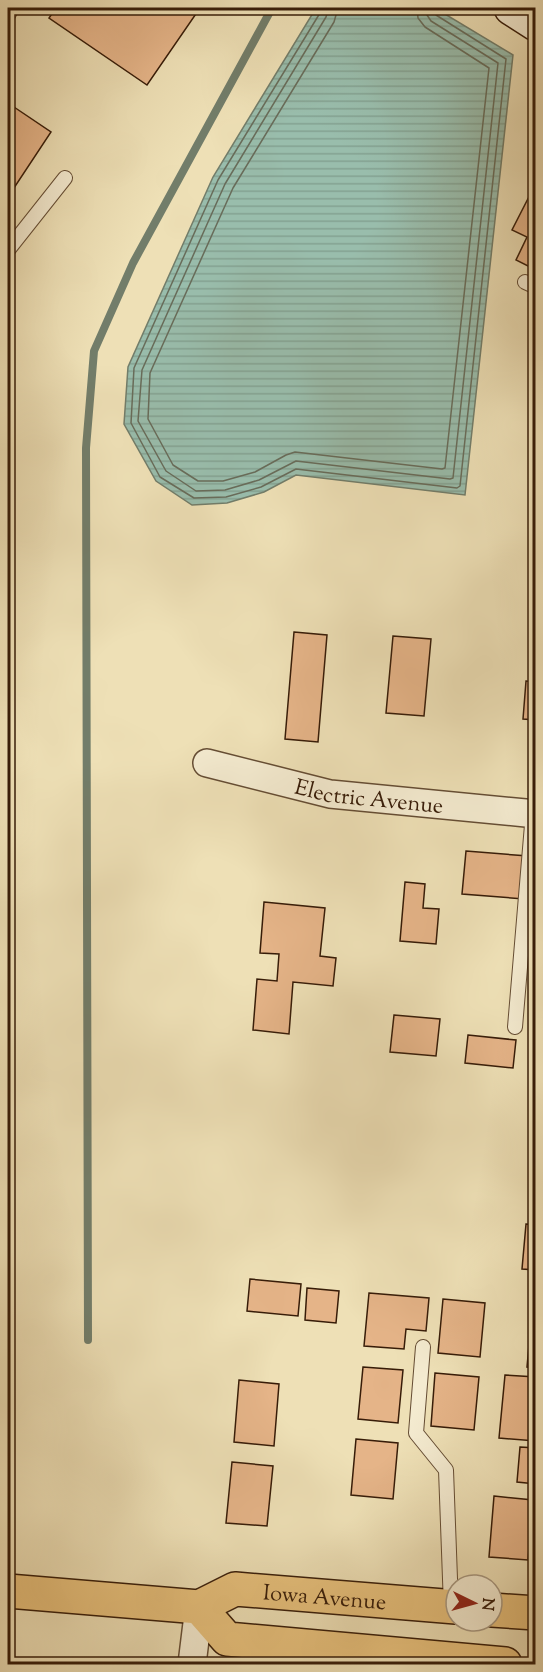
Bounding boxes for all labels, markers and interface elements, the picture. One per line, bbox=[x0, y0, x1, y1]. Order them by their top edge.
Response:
street label: Electric Avenue bbox=[291, 773, 445, 824]
north arrow bbox=[444, 1573, 504, 1633]
street label: Iowa Avenue bbox=[262, 1578, 387, 1620]
text: N bbox=[474, 1597, 498, 1612]

